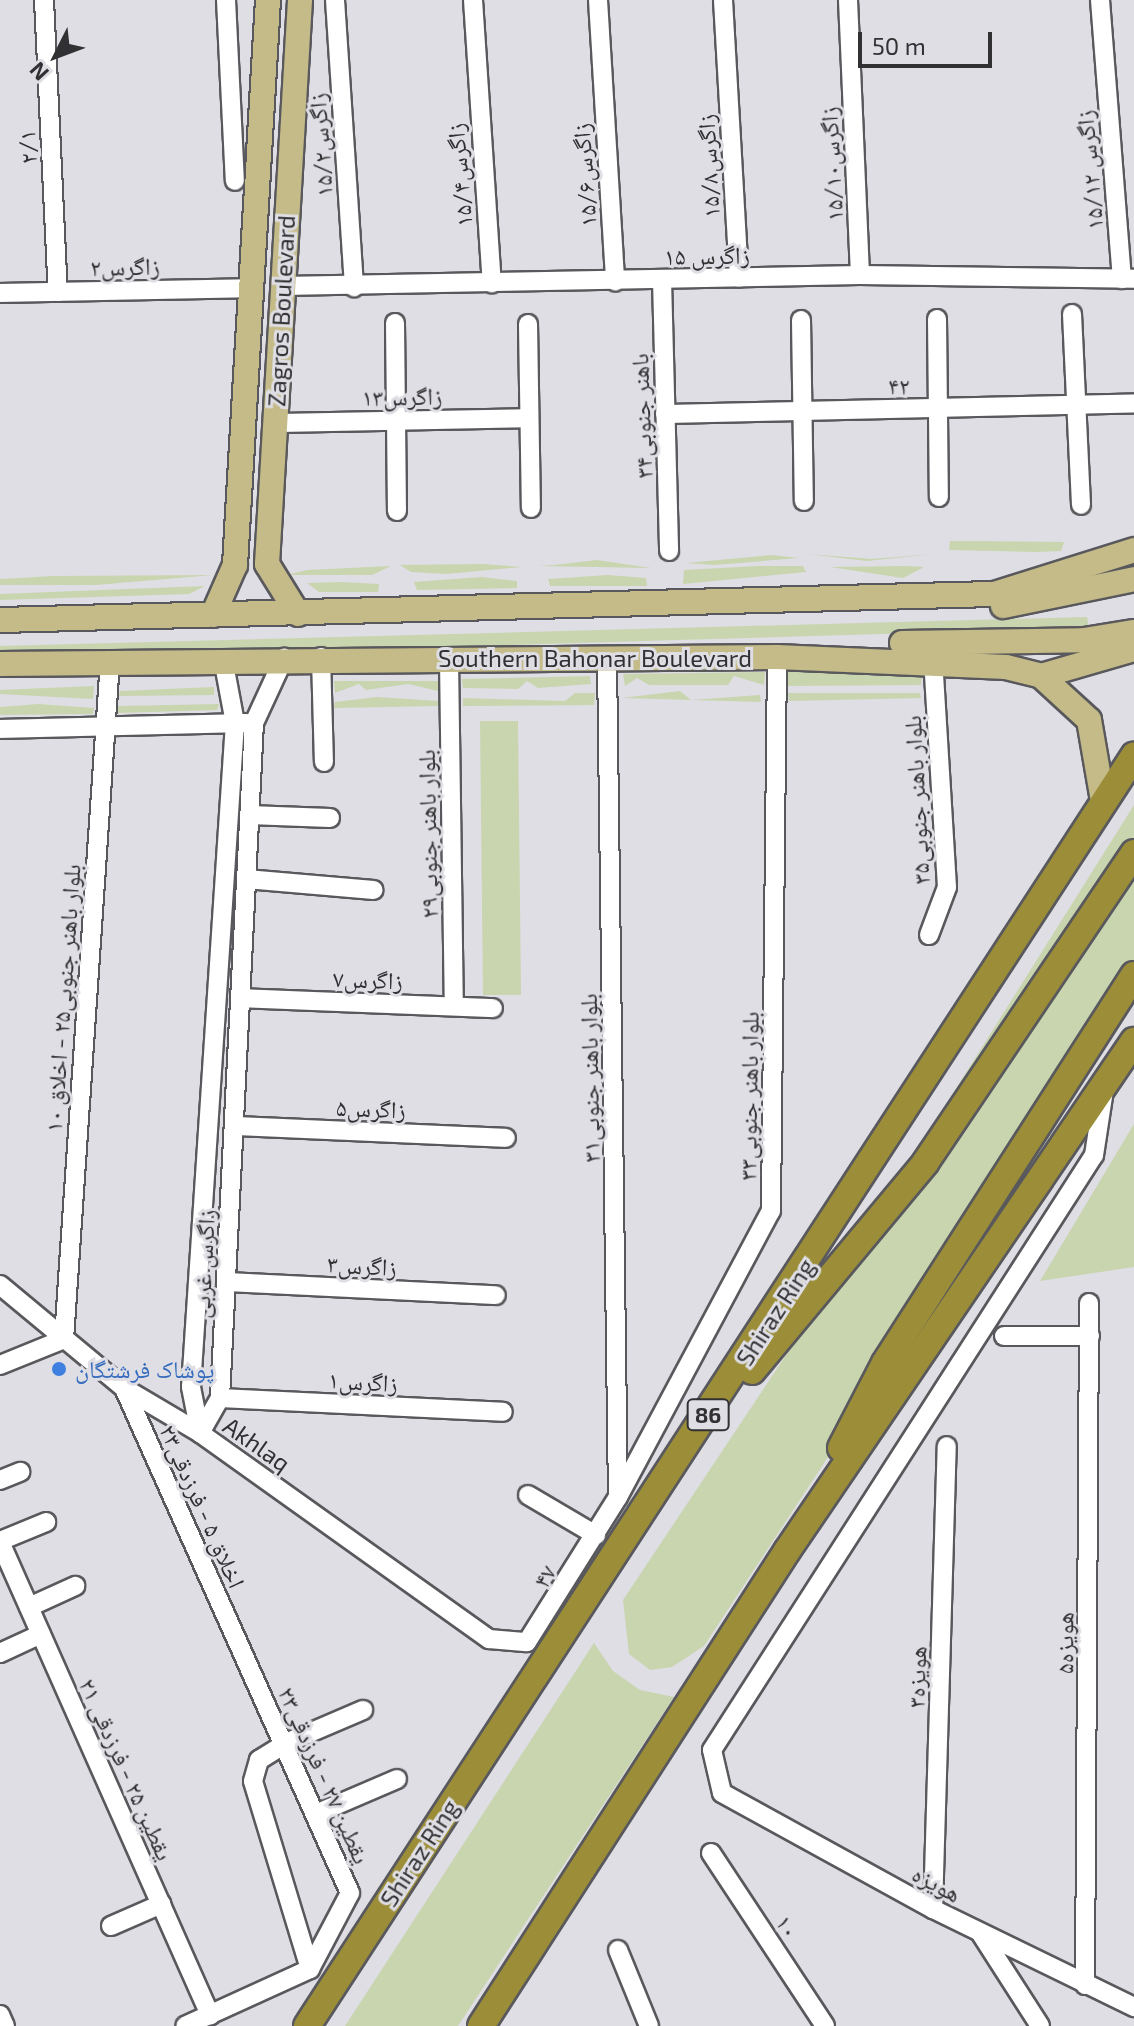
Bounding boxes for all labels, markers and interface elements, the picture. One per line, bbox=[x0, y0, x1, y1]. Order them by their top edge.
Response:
north arrow bbox=[16, 16, 96, 96]
scale bar bbox=[862, 16, 996, 66]
text: 50 m bbox=[872, 31, 926, 60]
text: N bbox=[23, 57, 53, 87]
street label: زاگرس۱۵/۲ bbox=[302, 92, 338, 198]
street label: زاگرس۱۵/۱۰ bbox=[814, 106, 848, 222]
street label: زاگرس ۱۵/۱۲ bbox=[1069, 109, 1109, 231]
street label: زاگرس۱۵/۸ bbox=[691, 113, 725, 219]
street label: زاگرس۱۵/۴ bbox=[440, 122, 478, 228]
street label: زاگرس۱۵/۶ bbox=[566, 122, 602, 228]
street label: ۲/۱ bbox=[12, 129, 42, 165]
street label: Zagros Boulevard bbox=[262, 215, 300, 407]
street label: زاگرس ۱۵ bbox=[664, 240, 750, 270]
street label: زاگرس۲ bbox=[90, 251, 160, 281]
street label: باهنر جنوبی۳۴ bbox=[624, 353, 658, 479]
street label: ۴۲ bbox=[888, 370, 910, 400]
street label: زاگرس۱۳ bbox=[362, 381, 442, 411]
street label: Southern Bahonar Boulevard bbox=[438, 644, 752, 672]
street label: بلوار باهنر جنوبی۳۵ bbox=[897, 715, 935, 885]
street label: بلوار باهنر جنوبی۲۹ bbox=[411, 749, 443, 919]
street label: بلوار باهنر جنوبی۲۵ - اخلاق ۱۰ bbox=[38, 863, 86, 1133]
street label: زاگرس۷ bbox=[333, 963, 403, 995]
street label: بلوار باهنر جنوبی۳۱ bbox=[573, 993, 605, 1163]
street label: بلوار باهنر جنوبی۳۳ bbox=[732, 1011, 764, 1181]
street label: زاگرس۵ bbox=[336, 1092, 406, 1124]
street label: زاگرس غربی bbox=[186, 1209, 220, 1319]
street label: زاگرس۳ bbox=[326, 1249, 398, 1281]
street label: Shiraz Ring bbox=[730, 1253, 820, 1371]
place label: پوشاک فرشتگان bbox=[75, 1355, 214, 1383]
marker: پوشاک فرشتگان bbox=[50, 1360, 68, 1378]
street label: زاگرس۱ bbox=[327, 1365, 399, 1397]
road number: 86 bbox=[686, 1397, 730, 1433]
street label: Akhlaq bbox=[218, 1411, 296, 1477]
street label: اخلاق ۵ - فرزدقی۲۳ bbox=[154, 1420, 252, 1592]
street label: ۴۷ bbox=[526, 1559, 562, 1593]
street label: هویزه۵ bbox=[1050, 1612, 1078, 1674]
street label: هویزه۳ bbox=[901, 1646, 931, 1708]
street label: یقطین ۲۵ - فرزدقی ۲۱ bbox=[74, 1674, 180, 1864]
street label: یقطین ۲۷ - فرزدقی۲۳ bbox=[273, 1682, 377, 1868]
street label: Shiraz Ring bbox=[374, 1794, 464, 1912]
street label: هویزه bbox=[908, 1858, 966, 1908]
street label: ۱۰ bbox=[770, 1909, 806, 1943]

